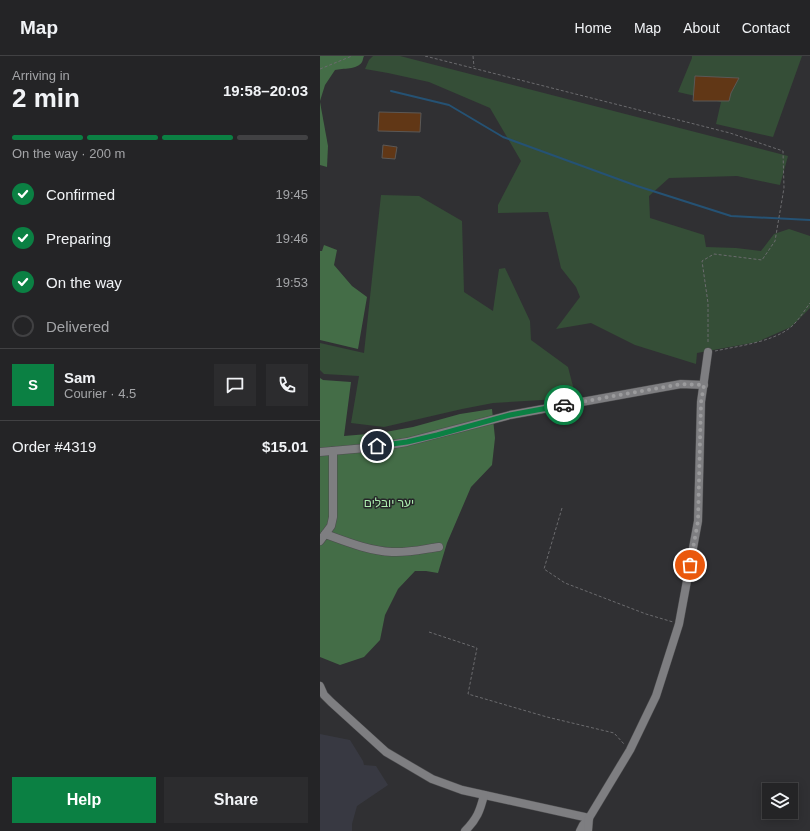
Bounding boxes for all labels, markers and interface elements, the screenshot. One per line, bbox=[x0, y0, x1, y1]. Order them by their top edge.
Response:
text: Map bbox=[20, 17, 58, 38]
text: Home bbox=[575, 20, 612, 36]
text: Map bbox=[634, 20, 661, 36]
text: About bbox=[683, 20, 720, 36]
text: Contact bbox=[742, 20, 790, 36]
text: Arriving in bbox=[12, 68, 70, 83]
text: 19:58–20:03 bbox=[223, 82, 308, 99]
text: 2 min bbox=[12, 83, 80, 113]
text: On the way · 200 m bbox=[12, 146, 125, 161]
icon: check bbox=[12, 183, 34, 205]
text: Confirmed bbox=[46, 186, 115, 203]
text: 19:45 bbox=[275, 187, 308, 202]
icon: check bbox=[12, 227, 34, 249]
text: Preparing bbox=[46, 230, 111, 247]
text: 19:46 bbox=[275, 231, 308, 246]
icon: check bbox=[12, 271, 34, 293]
text: On the way bbox=[46, 274, 122, 291]
text: 19:53 bbox=[275, 275, 308, 290]
text: Delivered bbox=[46, 318, 109, 335]
button: chat bbox=[214, 364, 256, 406]
button: phone bbox=[266, 364, 308, 406]
text: Sam bbox=[64, 369, 96, 386]
text: S bbox=[28, 376, 38, 393]
courier bbox=[544, 385, 584, 425]
text: Courier · 4.5 bbox=[64, 386, 136, 401]
icon: car bbox=[553, 394, 575, 416]
pin bbox=[360, 429, 394, 463]
icon: home bbox=[366, 435, 388, 457]
text: Order #4319 bbox=[12, 438, 96, 455]
text: $15.01 bbox=[262, 438, 308, 455]
park label: יער יובלים bbox=[364, 496, 414, 510]
pin bbox=[673, 548, 707, 582]
icon: bag bbox=[679, 554, 701, 576]
button: Help bbox=[12, 777, 156, 823]
button: Share bbox=[164, 777, 308, 823]
map controls bbox=[762, 783, 798, 819]
button: layers bbox=[762, 783, 798, 819]

